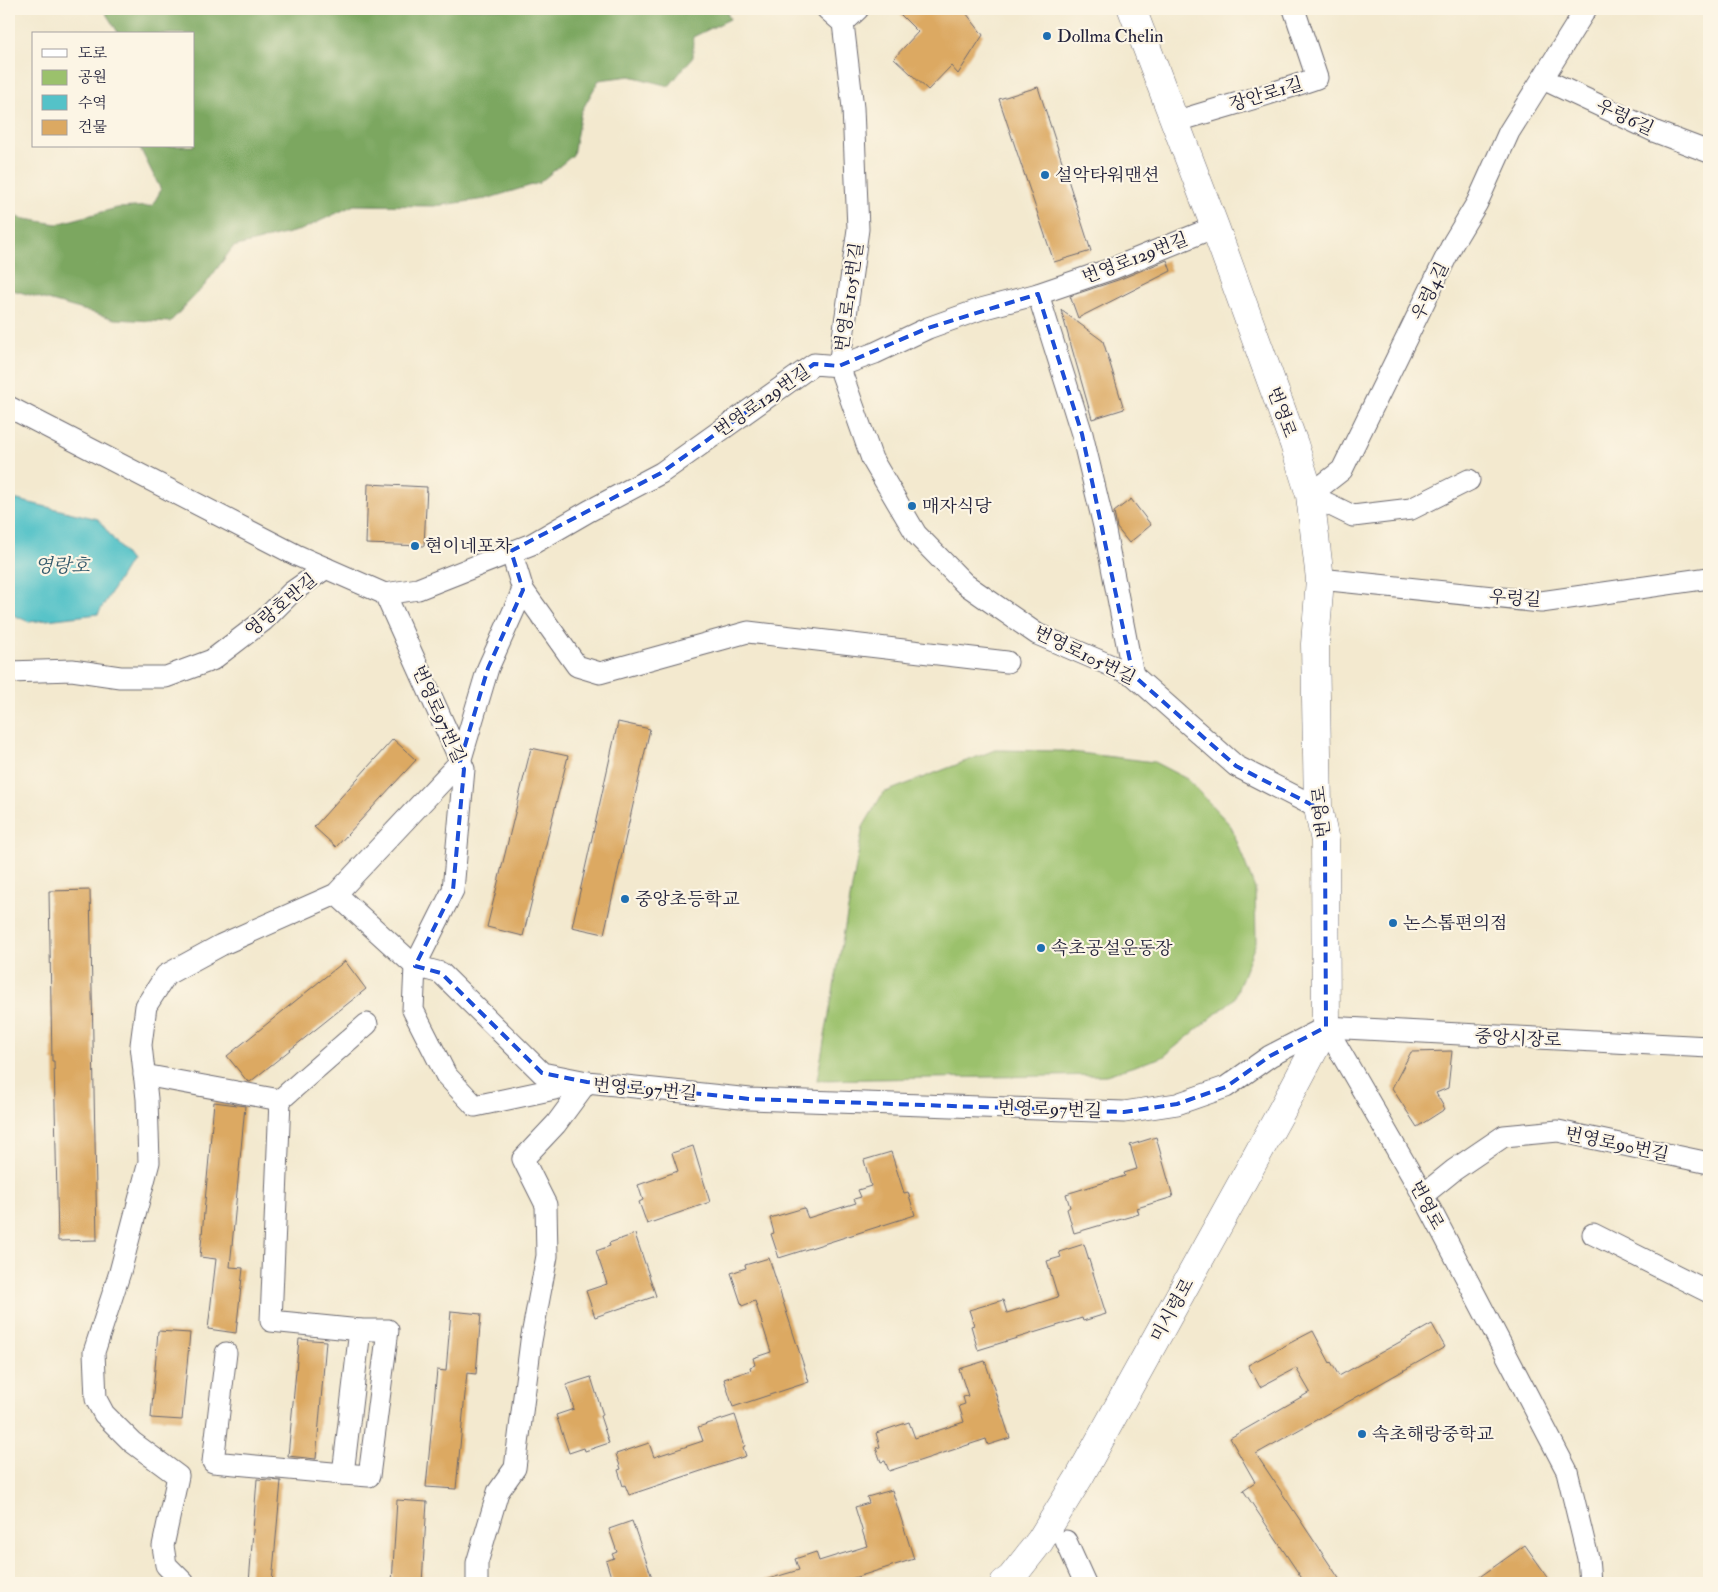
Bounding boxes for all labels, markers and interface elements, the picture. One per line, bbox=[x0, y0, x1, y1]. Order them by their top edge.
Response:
place label: Dollma Chelin bbox=[1057, 25, 1163, 48]
marker: Dollma Chelin bbox=[1041, 30, 1053, 42]
legend bbox=[32, 32, 195, 148]
text: 도로 bbox=[78, 44, 107, 63]
text: 공원 bbox=[78, 68, 107, 87]
street label: 장안로1길 bbox=[1226, 72, 1306, 117]
text: 수역 bbox=[78, 94, 107, 113]
street label: 우렁6길 bbox=[1592, 94, 1657, 141]
text: 건물 bbox=[78, 118, 107, 137]
place label: 설악타워맨션 bbox=[1055, 164, 1159, 187]
marker: 설악타워맨션 bbox=[1039, 169, 1051, 181]
street label: 번영로129번길 bbox=[1079, 228, 1191, 289]
street label: 번영로105번길 bbox=[830, 241, 869, 353]
street label: 우렁4길 bbox=[1407, 258, 1454, 324]
street label: 번영로129번길 bbox=[710, 360, 815, 443]
street label: 번영로 bbox=[1262, 384, 1301, 441]
place label: 매자식당 bbox=[922, 495, 992, 518]
marker: 매자식당 bbox=[906, 500, 918, 512]
place label: 현이네포차 bbox=[425, 535, 513, 558]
marker: 현이네포차 bbox=[409, 540, 421, 552]
water label: 영랑호 bbox=[34, 554, 91, 578]
street label: 영랑호반길 bbox=[241, 569, 322, 642]
street label: 우렁길 bbox=[1488, 585, 1542, 612]
street label: 번영로105번길 bbox=[1030, 621, 1139, 690]
street label: 번영로97번길 bbox=[407, 662, 470, 767]
street label: 번영로 bbox=[1307, 785, 1336, 839]
place label: 중앙초등학교 bbox=[635, 888, 740, 911]
marker: 중앙초등학교 bbox=[619, 893, 631, 905]
place label: 논스톱편의점 bbox=[1403, 912, 1507, 935]
marker: 논스톱편의점 bbox=[1387, 917, 1399, 929]
place label: 속초공설운동장 bbox=[1051, 937, 1173, 960]
marker: 속초공설운동장 bbox=[1035, 942, 1047, 954]
street label: 중앙시장로 bbox=[1474, 1025, 1562, 1052]
street label: 번영로97번길 bbox=[592, 1073, 698, 1106]
street label: 번영로97번길 bbox=[997, 1096, 1103, 1123]
street label: 번영로90번길 bbox=[1563, 1122, 1671, 1167]
street label: 번영로 bbox=[1404, 1177, 1449, 1234]
street label: 미시령로 bbox=[1146, 1274, 1199, 1346]
place label: 속초해랑중학교 bbox=[1372, 1423, 1494, 1446]
marker: 속초해랑중학교 bbox=[1356, 1428, 1368, 1440]

